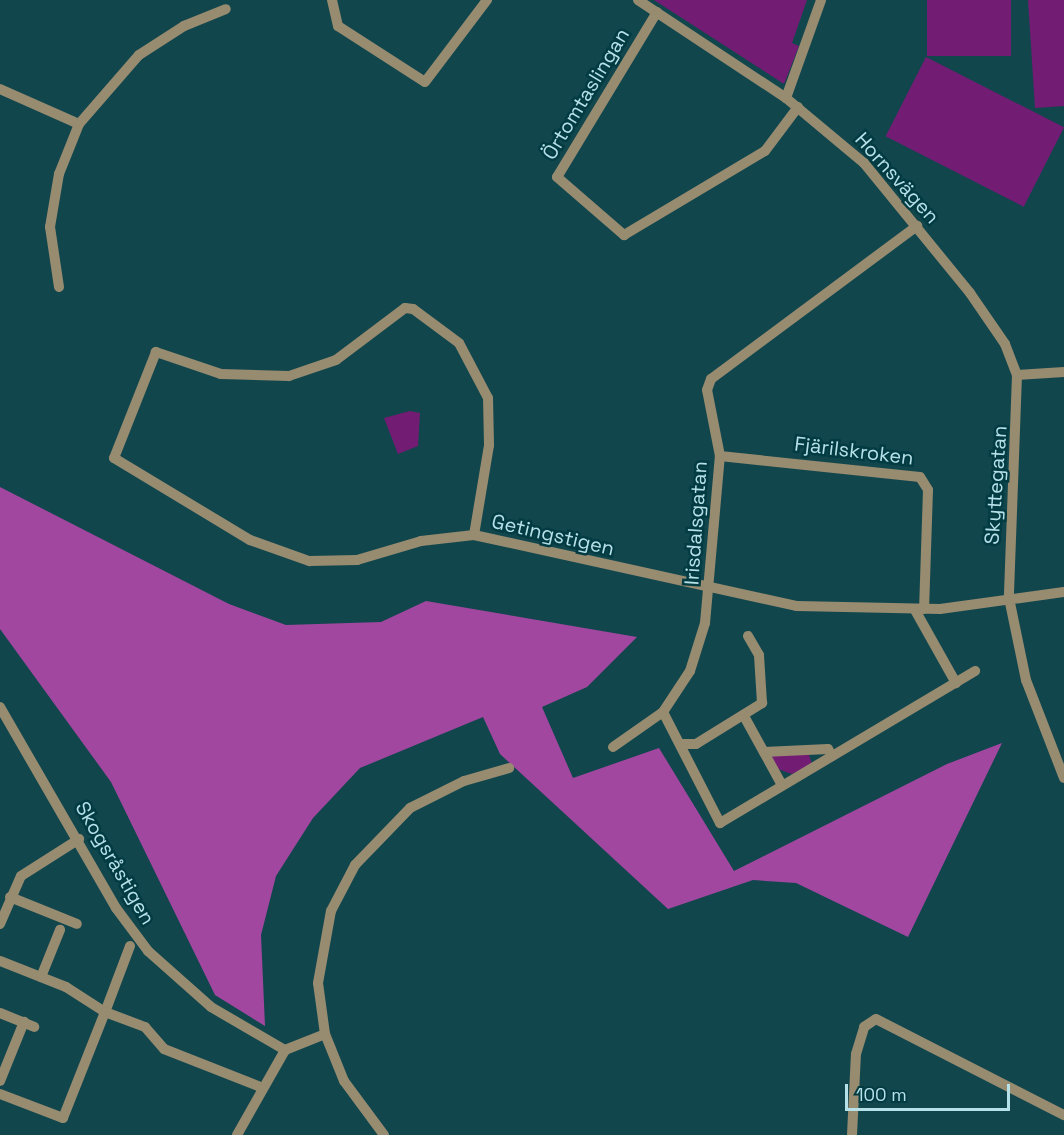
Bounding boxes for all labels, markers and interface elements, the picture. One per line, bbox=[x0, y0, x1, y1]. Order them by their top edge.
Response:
street label: Örtomtaslingan bbox=[537, 24, 635, 164]
street label: Hornsvägen bbox=[850, 128, 944, 228]
street label: Skyttegatan bbox=[980, 425, 1012, 545]
street label: Fjärilskroken bbox=[793, 432, 915, 470]
street label: Irisdalsgatan bbox=[680, 460, 712, 586]
street label: Getingstigen bbox=[489, 509, 617, 561]
street label: Skogsråstigen bbox=[70, 797, 160, 929]
scale bar bbox=[848, 1072, 1013, 1110]
text: 100 m bbox=[856, 1083, 907, 1106]

